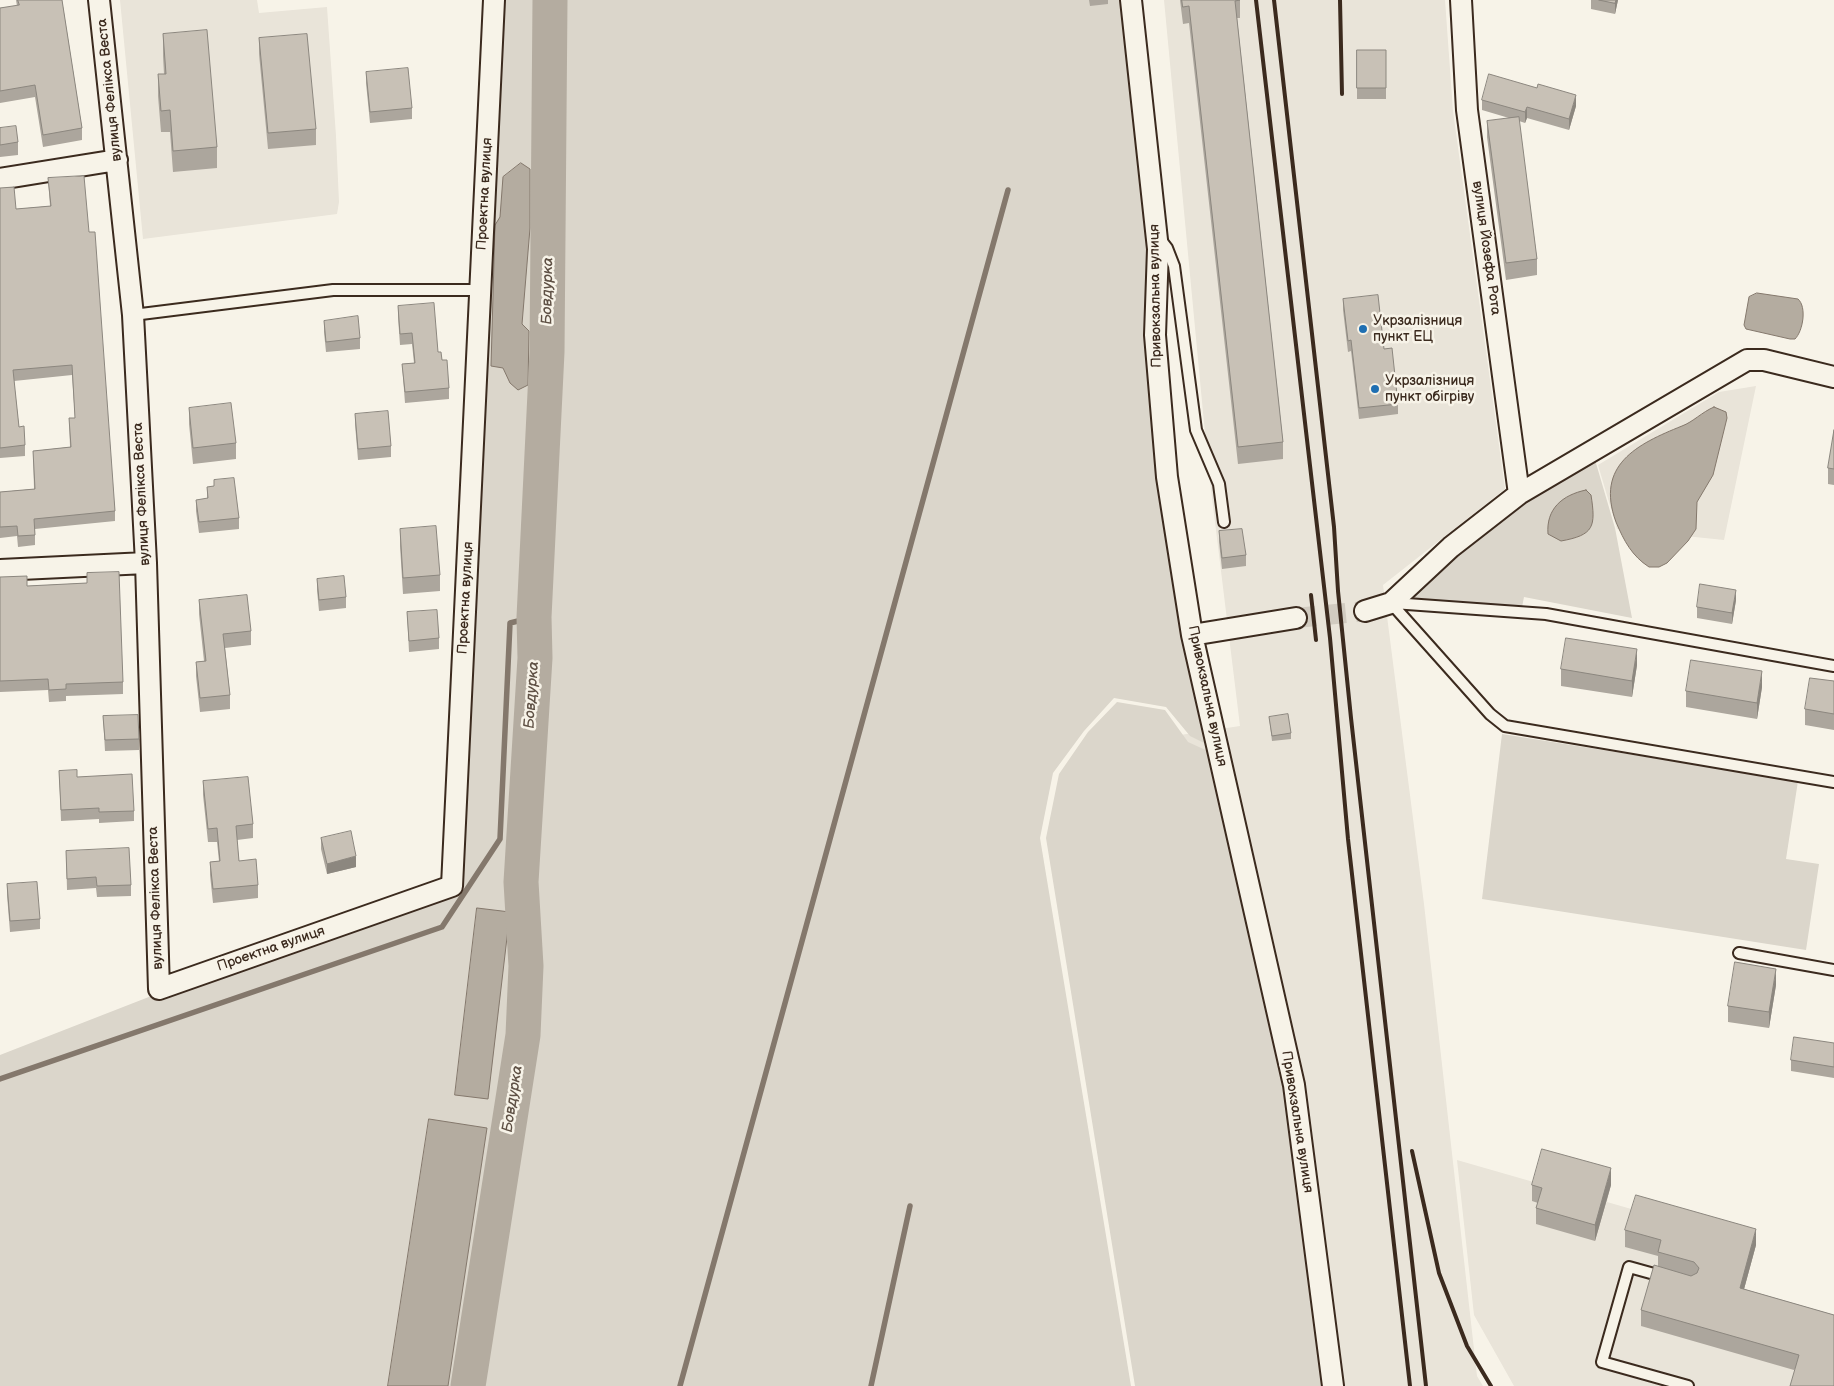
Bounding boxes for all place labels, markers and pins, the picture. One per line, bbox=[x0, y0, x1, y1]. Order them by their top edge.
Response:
place label: Укрзалізниця пункт ЕЦ bbox=[1373, 313, 1462, 346]
marker: Укрзалізниця пункт ЕЦ bbox=[1357, 323, 1369, 335]
place label: Укрзалізниця пункт обігріву bbox=[1385, 373, 1474, 406]
marker: Укрзалізниця пункт обігріву bbox=[1369, 383, 1381, 395]

